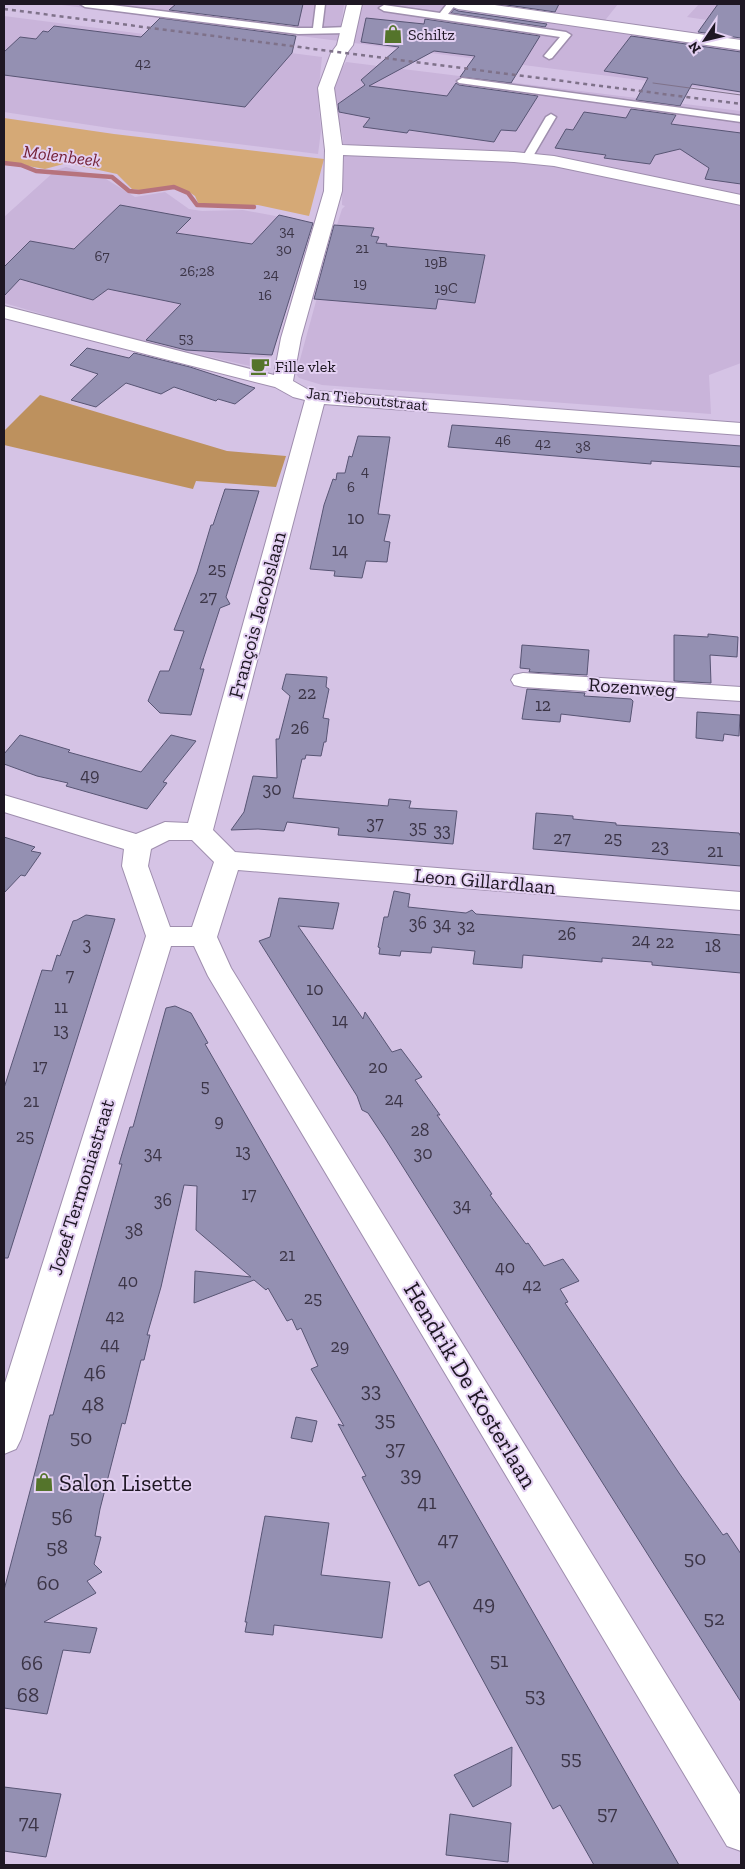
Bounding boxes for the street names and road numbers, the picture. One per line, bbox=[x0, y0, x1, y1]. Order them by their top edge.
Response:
street label: Jan Tieboutstraat bbox=[305, 383, 429, 415]
street label: François Jacobslaan bbox=[223, 528, 291, 701]
street label: Rozenweg bbox=[587, 672, 677, 702]
street label: Leon Gillardlaan bbox=[413, 863, 557, 899]
street label: Jozef Termoniastraat bbox=[43, 1096, 119, 1278]
street label: Hendrik De Kosterlaan bbox=[398, 1277, 544, 1494]

